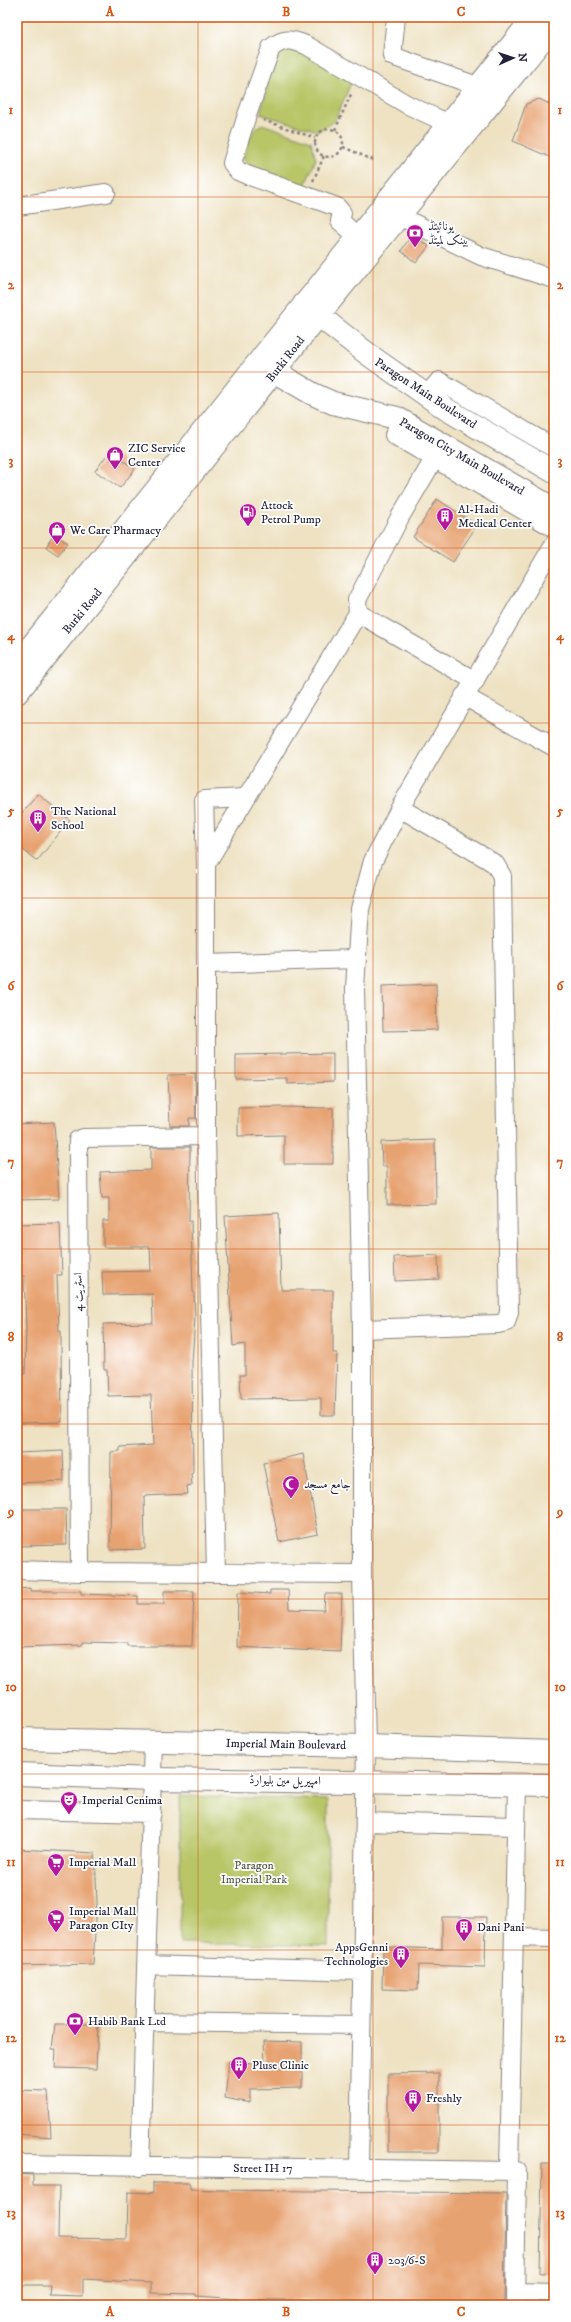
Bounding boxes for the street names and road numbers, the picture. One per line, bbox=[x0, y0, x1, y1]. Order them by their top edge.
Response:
street label: Burki Road bbox=[263, 333, 308, 385]
street label: Paragon Main Boulevard bbox=[372, 355, 480, 432]
street label: Paragon City Main Boulevard bbox=[397, 414, 527, 498]
street label: Burki Road bbox=[59, 586, 105, 637]
street label: اسٹریٹ 4 bbox=[71, 1272, 86, 1312]
street label: Imperial Main Boulevard bbox=[226, 1736, 346, 1753]
street label: امپیریل مین بلیوارڈ bbox=[249, 1772, 321, 1790]
street label: Street IH 17 bbox=[233, 2161, 293, 2176]

